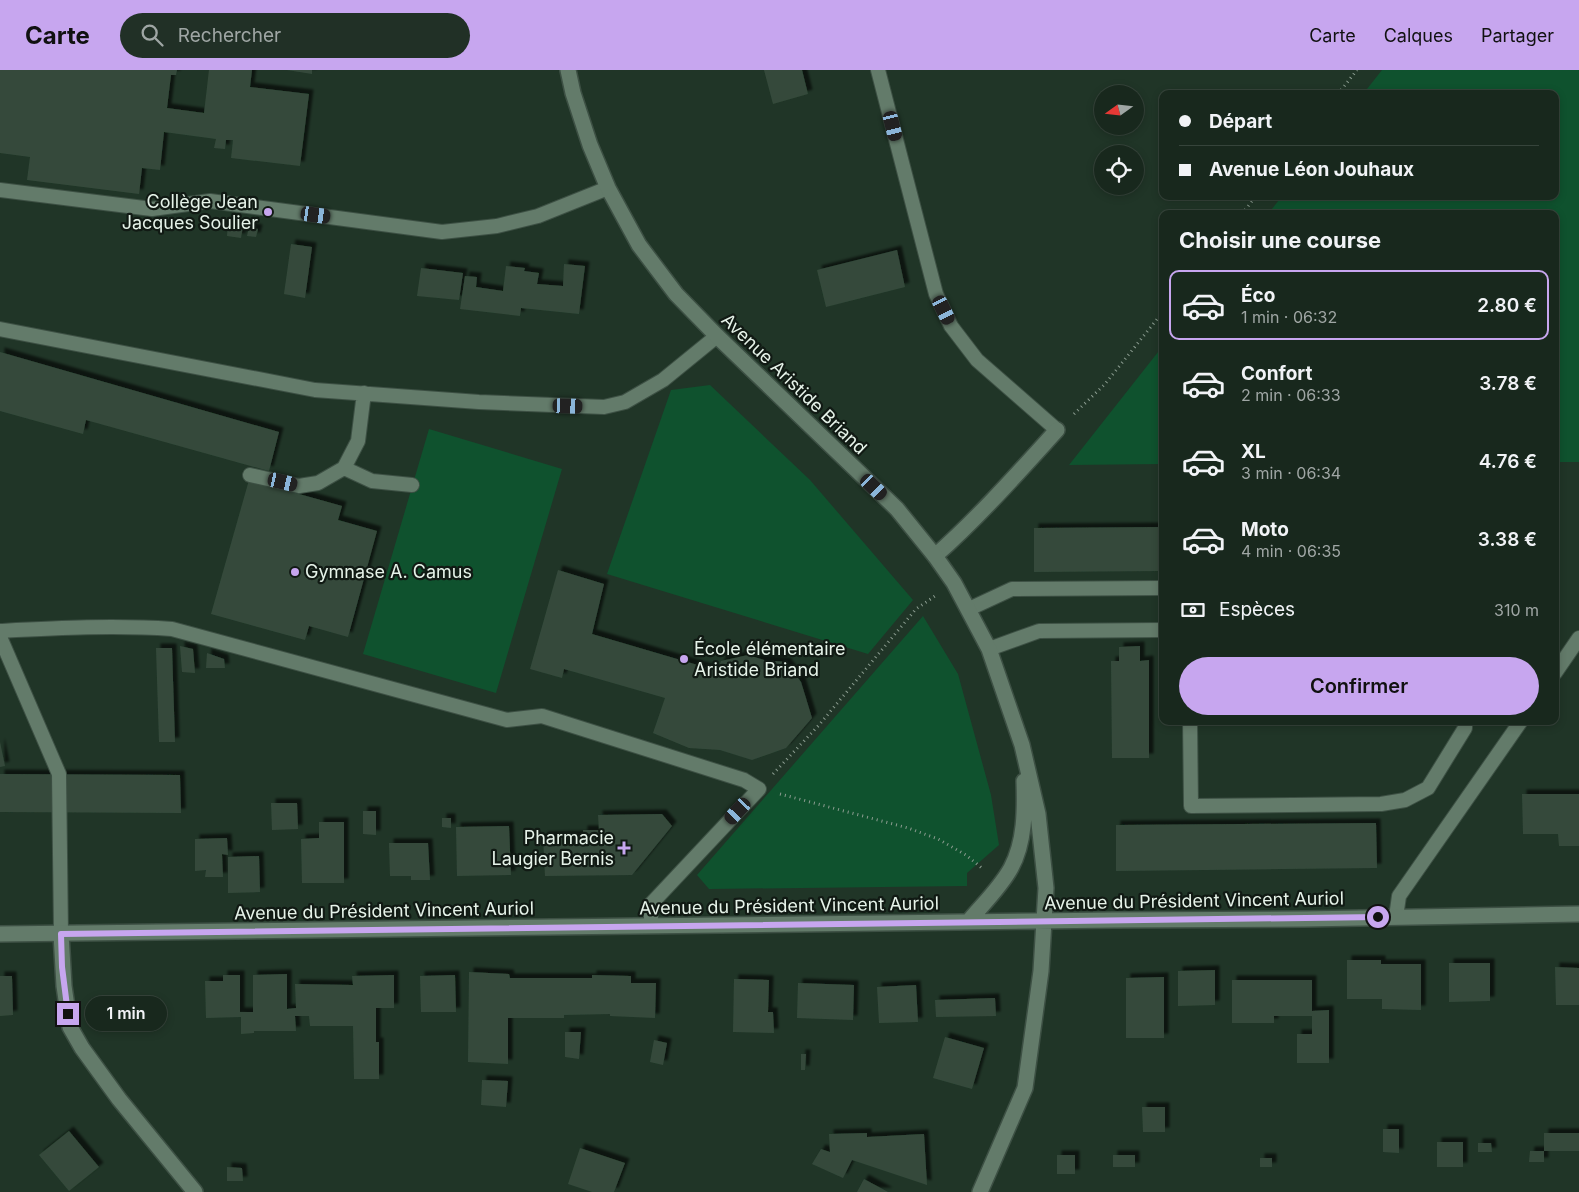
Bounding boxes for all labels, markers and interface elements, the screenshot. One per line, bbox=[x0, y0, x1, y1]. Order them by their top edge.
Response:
search box bbox=[120, 13, 470, 58]
text: Carte bbox=[25, 21, 90, 50]
icon: search bbox=[138, 21, 166, 49]
text: Rechercher bbox=[178, 24, 281, 47]
text: Carte bbox=[1309, 25, 1356, 46]
text: Calques bbox=[1384, 25, 1453, 46]
text: Partager bbox=[1481, 25, 1554, 46]
north arrow bbox=[1094, 85, 1144, 135]
map controls bbox=[1094, 85, 1144, 195]
car bbox=[882, 110, 903, 142]
text: Départ bbox=[1209, 110, 1272, 133]
button: locate bbox=[1094, 145, 1144, 195]
text: Avenue Léon Jouhaux bbox=[1209, 158, 1414, 181]
place label: Collège Jean Jacques Soulier bbox=[122, 191, 258, 233]
car bbox=[300, 205, 331, 225]
marker: Collège Jean Jacques Soulier bbox=[262, 206, 274, 218]
text: Choisir une course bbox=[1179, 227, 1381, 253]
icon: car bbox=[1181, 283, 1226, 328]
text: Éco bbox=[1241, 284, 1275, 307]
car bbox=[930, 293, 957, 327]
text: 2.80 € bbox=[1477, 294, 1537, 317]
text: 1 min · 06:32 bbox=[1241, 307, 1337, 327]
street label: Avenue Aristide Briand bbox=[717, 309, 871, 458]
icon: car bbox=[1181, 361, 1226, 406]
text: Confort bbox=[1241, 362, 1312, 385]
text: 3.78 € bbox=[1479, 372, 1537, 395]
text: 2 min · 06:33 bbox=[1241, 385, 1341, 405]
car bbox=[552, 398, 583, 414]
icon: car bbox=[1181, 439, 1226, 484]
text: XL bbox=[1241, 440, 1266, 463]
text: 4.76 € bbox=[1479, 450, 1537, 473]
text: 3 min · 06:34 bbox=[1241, 463, 1341, 483]
car bbox=[266, 471, 299, 493]
car bbox=[857, 471, 890, 503]
icon: car bbox=[1181, 517, 1226, 562]
text: Moto bbox=[1241, 518, 1289, 541]
text: 3.38 € bbox=[1478, 528, 1537, 551]
text: 4 min · 06:35 bbox=[1241, 541, 1341, 561]
place label: Gymnase A. Camus bbox=[305, 561, 472, 582]
marker: Gymnase A. Camus bbox=[289, 566, 301, 578]
icon: cash bbox=[1179, 596, 1207, 624]
text: Espèces bbox=[1219, 598, 1295, 621]
text: 310 m bbox=[1494, 600, 1539, 620]
place label: École élémentaire Aristide Briand bbox=[694, 637, 845, 680]
marker: École élémentaire Aristide Briand bbox=[678, 653, 690, 665]
button: Confirmer bbox=[1179, 657, 1539, 715]
car bbox=[722, 795, 753, 827]
place label: Pharmacie Laugier Bernis bbox=[492, 827, 614, 869]
marker: Pharmacie Laugier Bernis bbox=[618, 842, 630, 854]
street label: Avenue du Président Vincent Auriol bbox=[1044, 887, 1344, 914]
street label: Avenue du Président Vincent Auriol bbox=[639, 892, 939, 919]
street label: Avenue du Président Vincent Auriol bbox=[234, 897, 534, 924]
route start bbox=[1367, 906, 1389, 928]
callout: 1 min bbox=[86, 996, 168, 1032]
route end bbox=[57, 1003, 79, 1025]
text: 1 min bbox=[106, 1003, 146, 1023]

